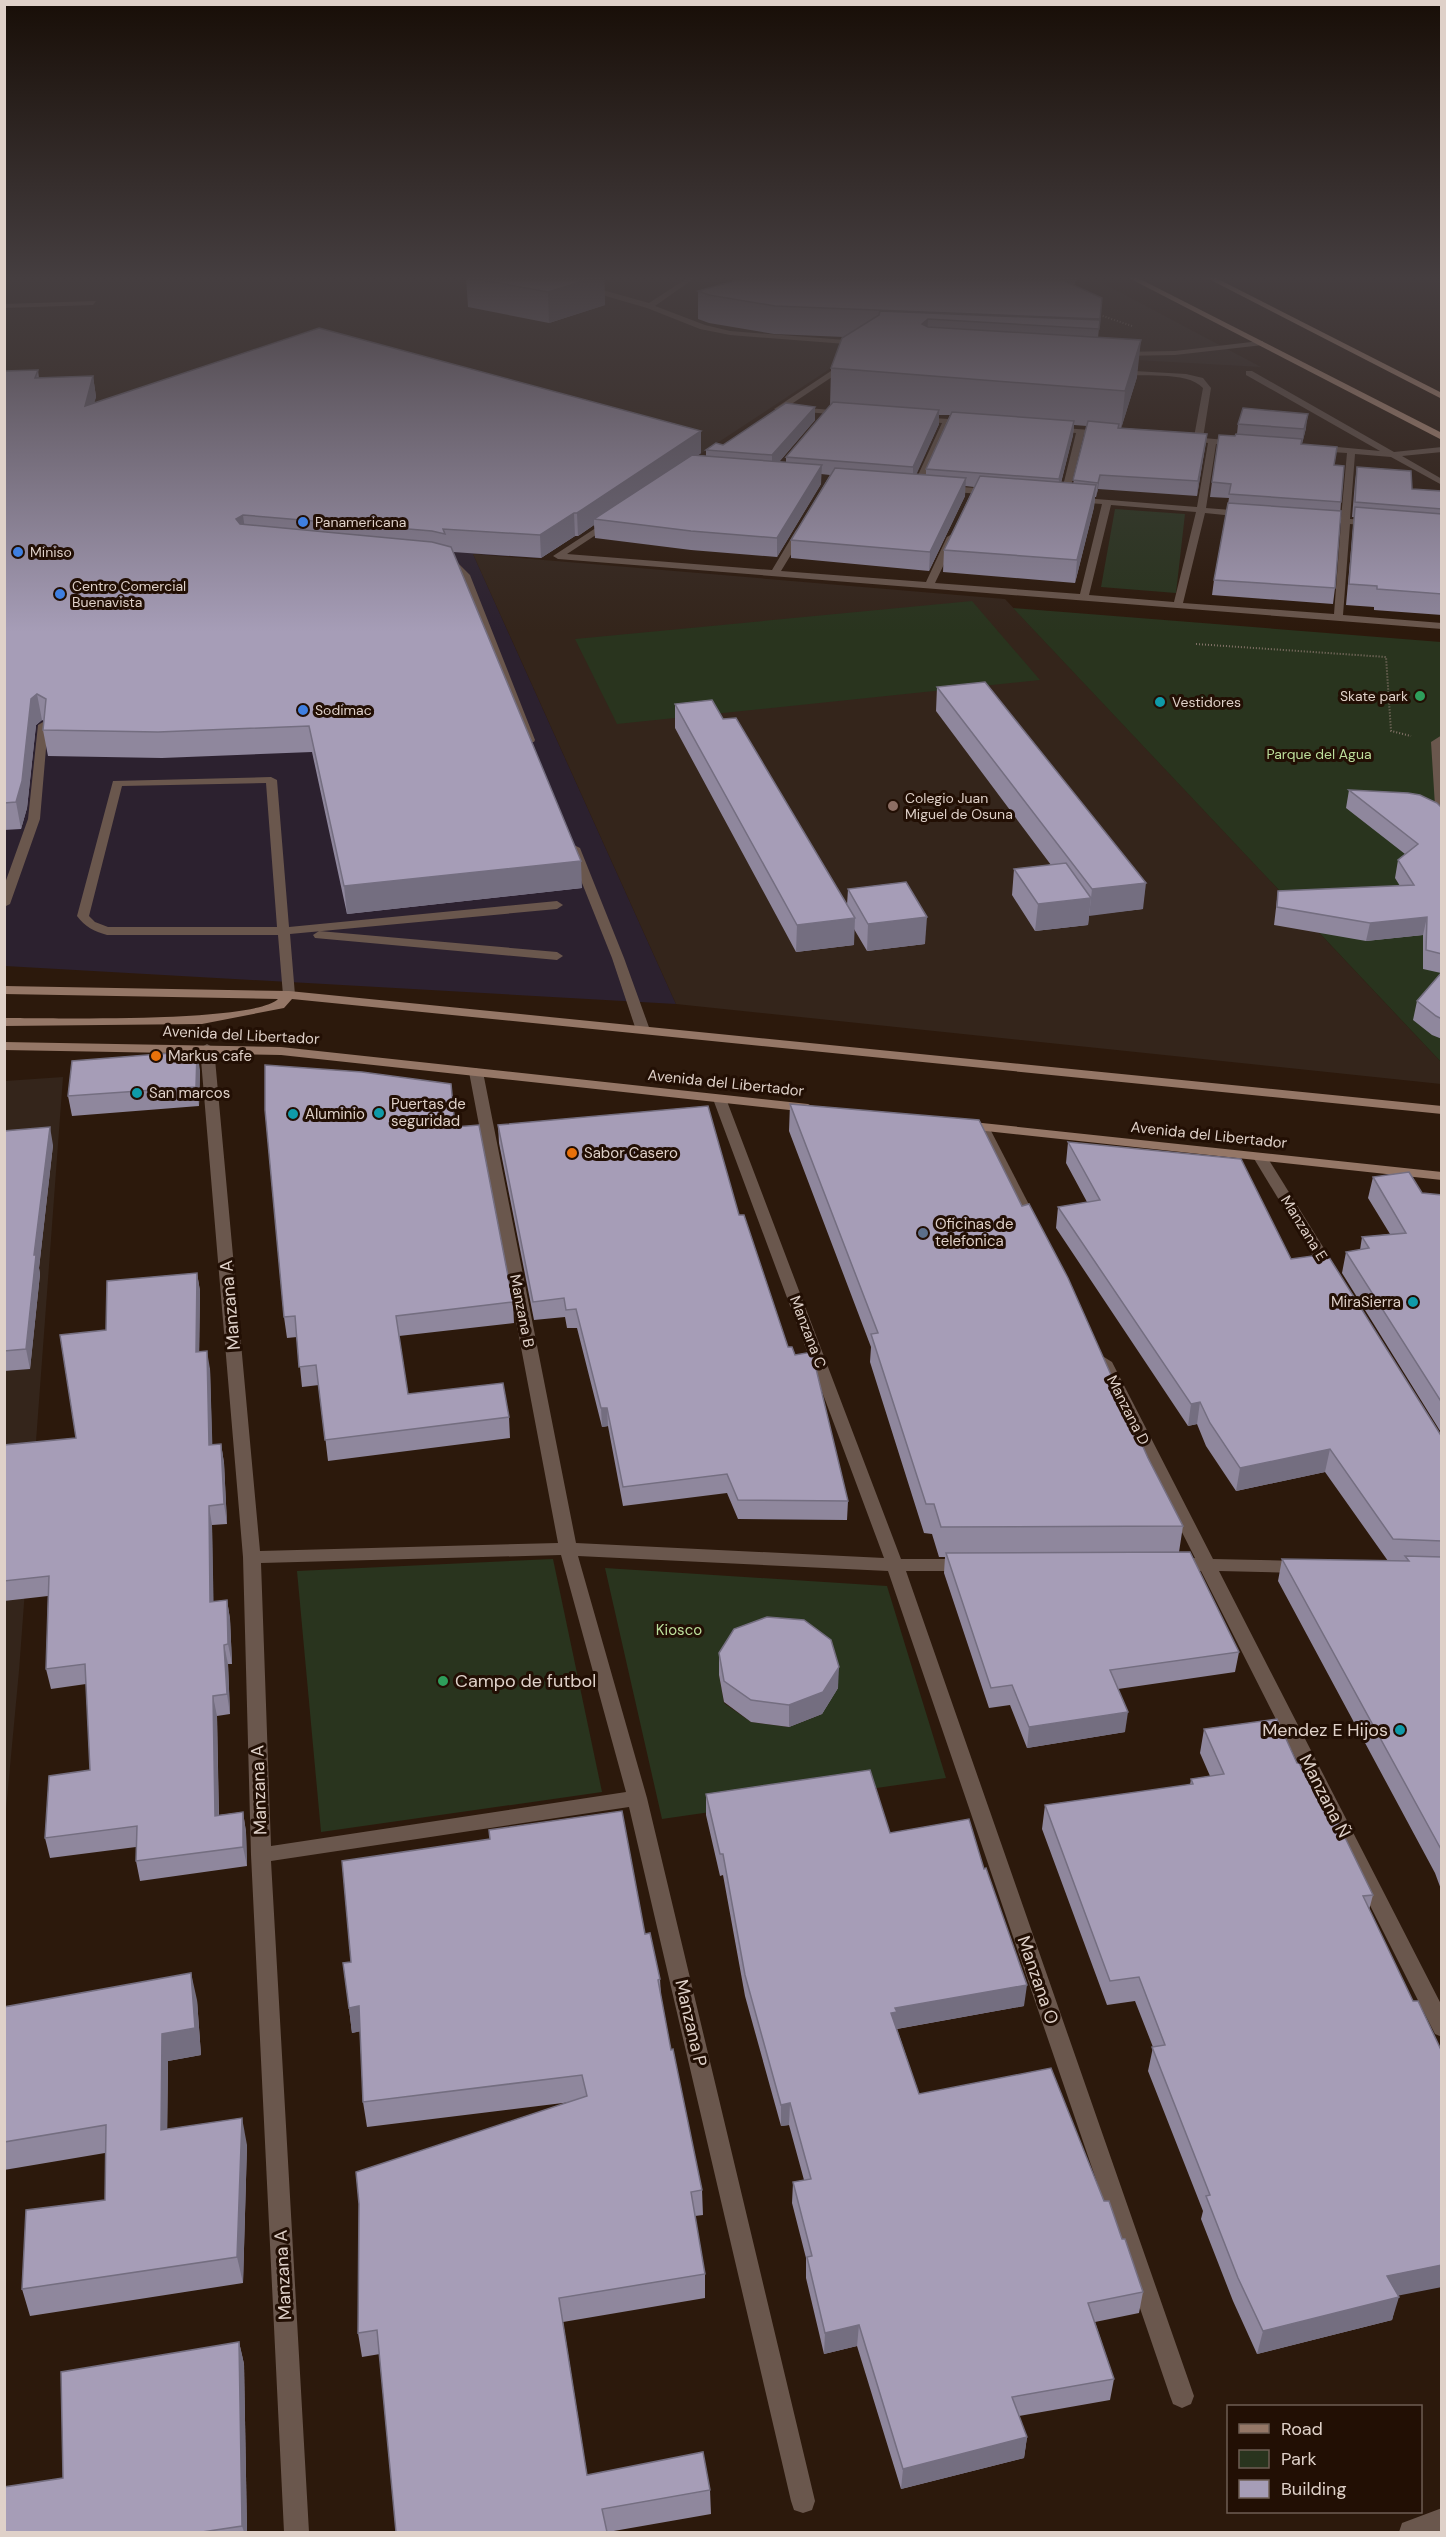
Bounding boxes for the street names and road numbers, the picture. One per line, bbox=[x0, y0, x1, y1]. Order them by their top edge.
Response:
street label: Avenida del Libertador bbox=[162, 1021, 320, 1049]
street label: Avenida del Libertador bbox=[647, 1065, 806, 1101]
street label: Avenida del Libertador bbox=[1130, 1117, 1289, 1153]
street label: Manzana E bbox=[1276, 1191, 1332, 1265]
street label: Manzana A bbox=[214, 1259, 246, 1351]
street label: Manzana B bbox=[505, 1273, 539, 1349]
street label: Manzana C bbox=[785, 1293, 831, 1371]
street label: Manzana D bbox=[1102, 1372, 1154, 1448]
street label: Manzana A bbox=[245, 1744, 273, 1835]
street label: Manzana Ñ bbox=[1294, 1750, 1356, 1842]
street label: Manzana O bbox=[1012, 1933, 1064, 2028]
street label: Manzana P bbox=[669, 1977, 713, 2069]
street label: Manzana A bbox=[269, 2229, 297, 2321]

